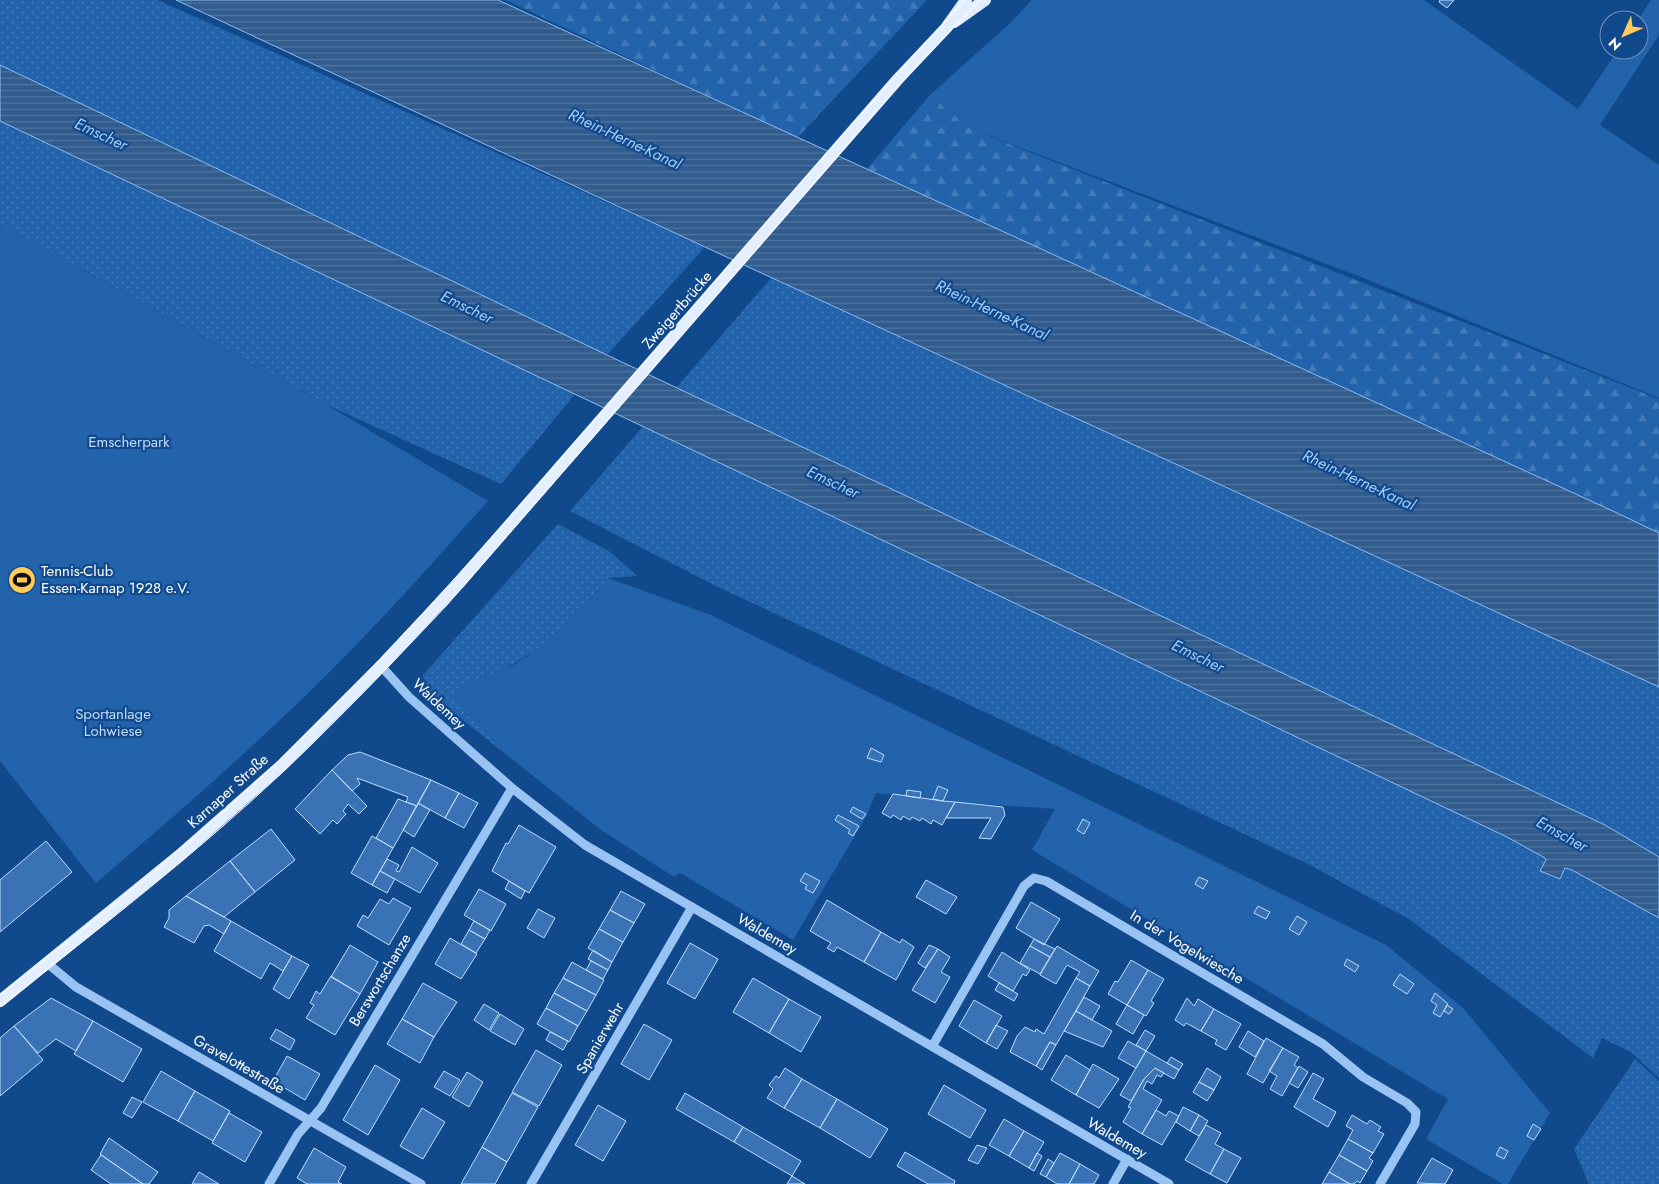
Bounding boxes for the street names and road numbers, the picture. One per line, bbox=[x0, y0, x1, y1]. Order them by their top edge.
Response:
street label: Zweigertbrücke bbox=[637, 266, 717, 354]
street label: Waldemey bbox=[407, 673, 471, 735]
street label: Karnaper Straße bbox=[183, 748, 274, 833]
street label: In der Vogelwiesche bbox=[1126, 904, 1248, 990]
street label: Waldemey bbox=[733, 908, 801, 960]
street label: Berswortschanze bbox=[344, 929, 417, 1031]
street label: Spanierwehr bbox=[571, 997, 630, 1078]
street label: Gravelottestraße bbox=[189, 1029, 289, 1099]
street label: Waldemey bbox=[1083, 1112, 1151, 1164]

